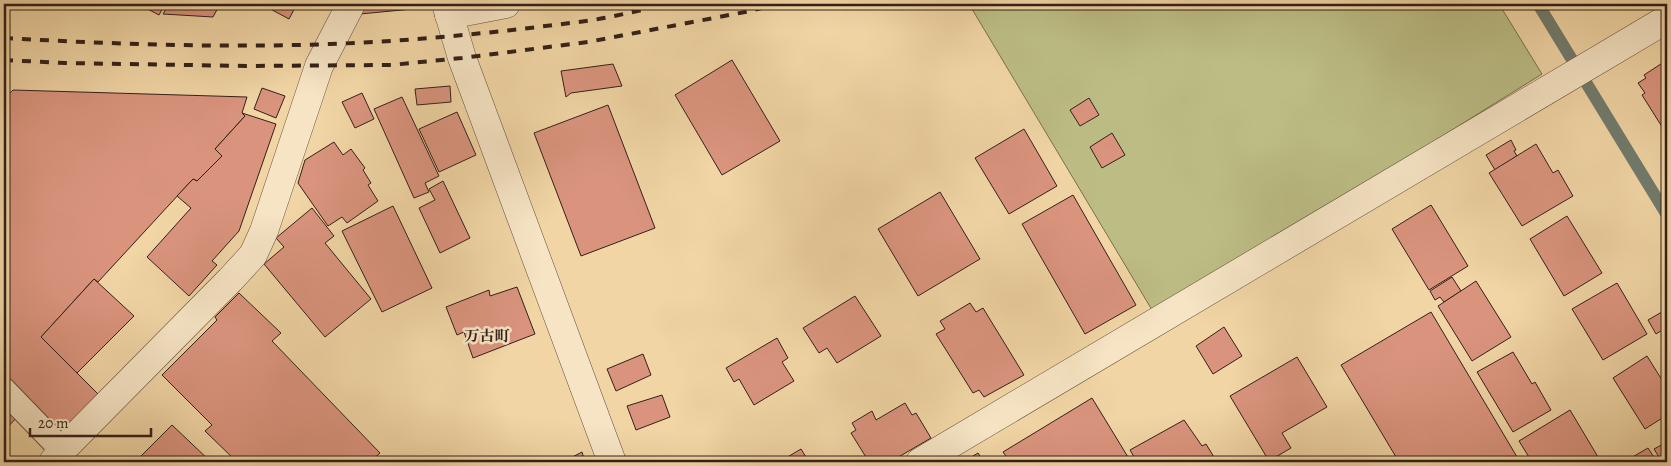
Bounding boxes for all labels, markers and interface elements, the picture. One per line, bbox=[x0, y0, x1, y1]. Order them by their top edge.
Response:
district label: 万古町 bbox=[464, 326, 510, 346]
scale bar bbox=[30, 406, 151, 438]
text: 20 m bbox=[38, 413, 69, 433]

